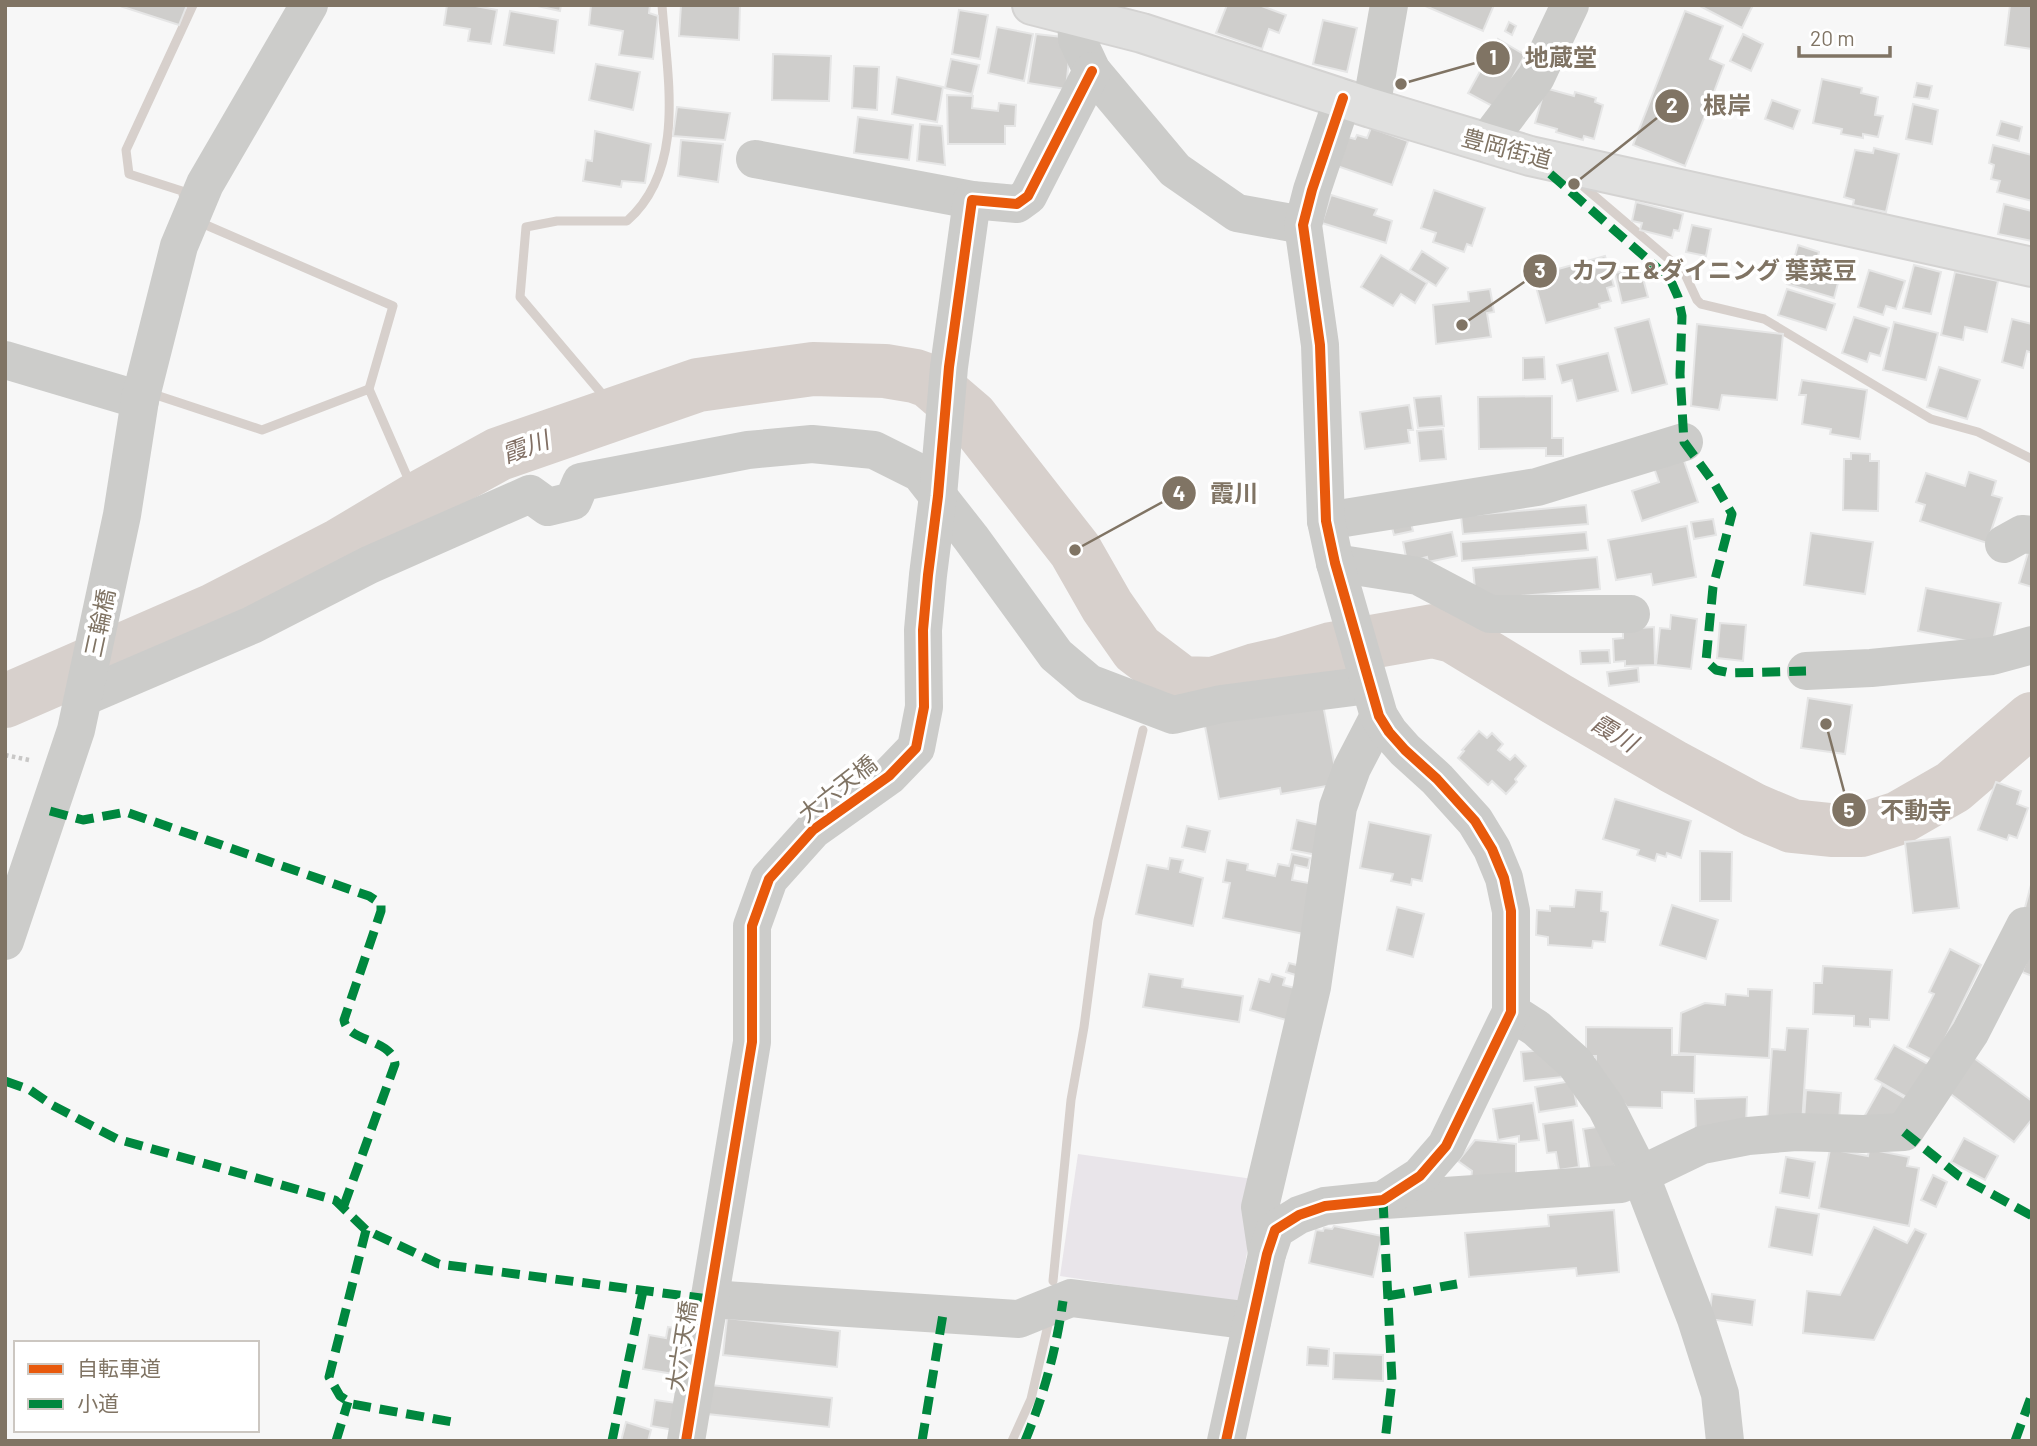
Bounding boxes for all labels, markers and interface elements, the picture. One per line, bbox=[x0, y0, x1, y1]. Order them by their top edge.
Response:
scale bar bbox=[1799, 14, 1890, 58]
text: 20 m bbox=[1810, 25, 1855, 50]
callout: 地蔵堂 bbox=[1476, 35, 1611, 80]
text: 地蔵堂 bbox=[1525, 42, 1597, 71]
text: 1 bbox=[1489, 44, 1497, 69]
callout: 根岸 bbox=[1654, 83, 1765, 128]
text: 根岸 bbox=[1703, 90, 1751, 119]
text: 2 bbox=[1666, 92, 1678, 117]
street label: 豊岡街道 bbox=[1459, 123, 1555, 173]
callout: カフェ&ダイニング 葉菜豆 bbox=[1522, 248, 1871, 293]
text: カフェ&ダイニング 葉菜豆 bbox=[1571, 255, 1857, 284]
text: 3 bbox=[1534, 257, 1546, 282]
water label: 霞川 bbox=[497, 423, 555, 468]
callout: 霞川 bbox=[1161, 471, 1272, 516]
text: 霞川 bbox=[1210, 478, 1258, 507]
text: 4 bbox=[1173, 480, 1185, 505]
street label: 三輪橋 bbox=[78, 586, 120, 660]
water label: 霞川 bbox=[1587, 707, 1646, 758]
street label: 大六天橋 bbox=[792, 749, 882, 827]
callout: 不動寺 bbox=[1831, 788, 1966, 833]
text: 不動寺 bbox=[1880, 795, 1952, 824]
text: 5 bbox=[1843, 797, 1855, 822]
street label: 大六天橋 bbox=[660, 1298, 702, 1394]
legend bbox=[14, 1341, 259, 1432]
text: 自転車道 bbox=[77, 1355, 161, 1380]
text: 小道 bbox=[77, 1390, 119, 1415]

